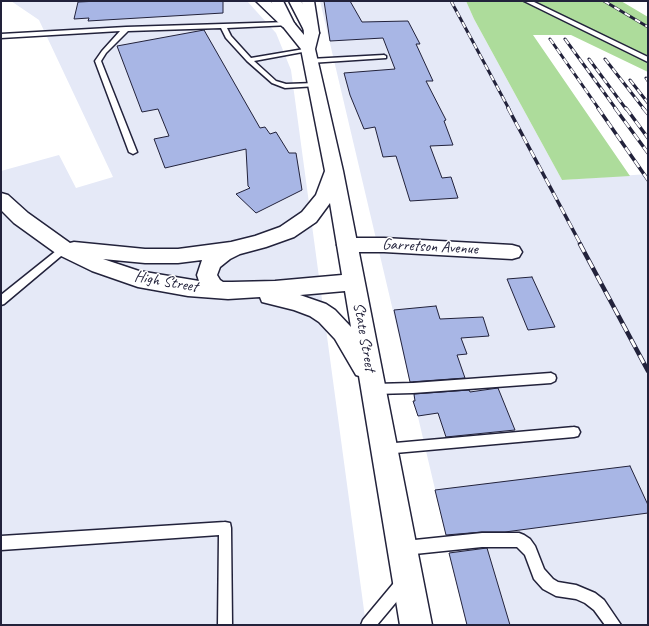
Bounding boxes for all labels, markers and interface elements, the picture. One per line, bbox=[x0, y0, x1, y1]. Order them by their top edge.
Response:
street label: Garretson Avenue bbox=[382, 235, 478, 259]
street label: High Street bbox=[133, 267, 199, 297]
street label: State Street bbox=[349, 301, 379, 373]

